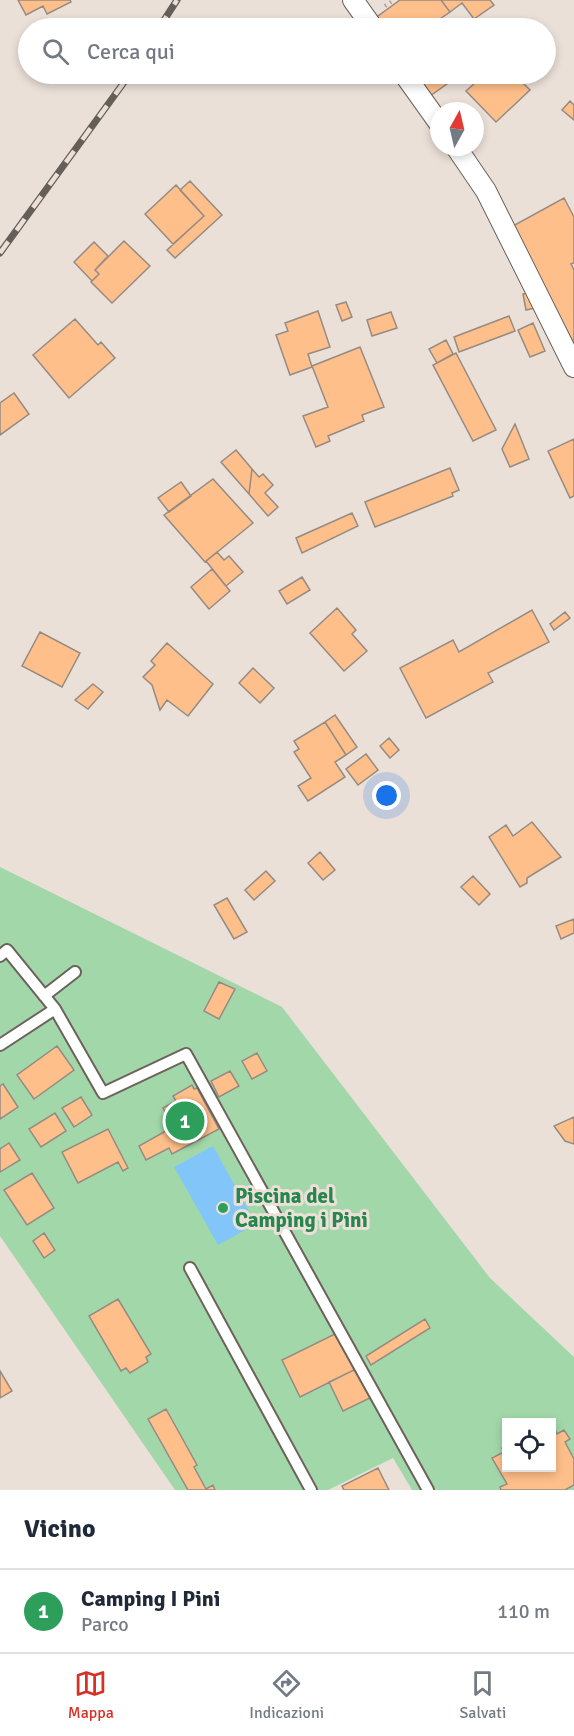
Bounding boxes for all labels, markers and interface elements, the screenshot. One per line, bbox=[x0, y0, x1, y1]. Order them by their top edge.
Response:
search box bbox=[18, 18, 556, 84]
icon: search bbox=[39, 35, 72, 68]
text: Cerca qui bbox=[87, 38, 175, 65]
north arrow bbox=[430, 102, 484, 156]
your location bbox=[372, 781, 401, 810]
pin: 1 bbox=[166, 1098, 204, 1144]
place label: Piscina del Camping i Pini bbox=[235, 1183, 368, 1233]
marker: Piscina del Camping i Pini bbox=[216, 1201, 230, 1215]
map controls bbox=[502, 1418, 556, 1472]
button: locate bbox=[502, 1418, 556, 1472]
text: Vicino bbox=[24, 1513, 96, 1545]
text: Camping I Pini bbox=[81, 1585, 220, 1612]
text: 1 bbox=[38, 1599, 49, 1624]
text: 110 m bbox=[497, 1599, 550, 1624]
text: Parco bbox=[81, 1612, 129, 1637]
tab: Mappa bbox=[68, 1667, 114, 1723]
tab: Indicazioni bbox=[249, 1667, 324, 1723]
tab: Salvati bbox=[459, 1667, 506, 1723]

